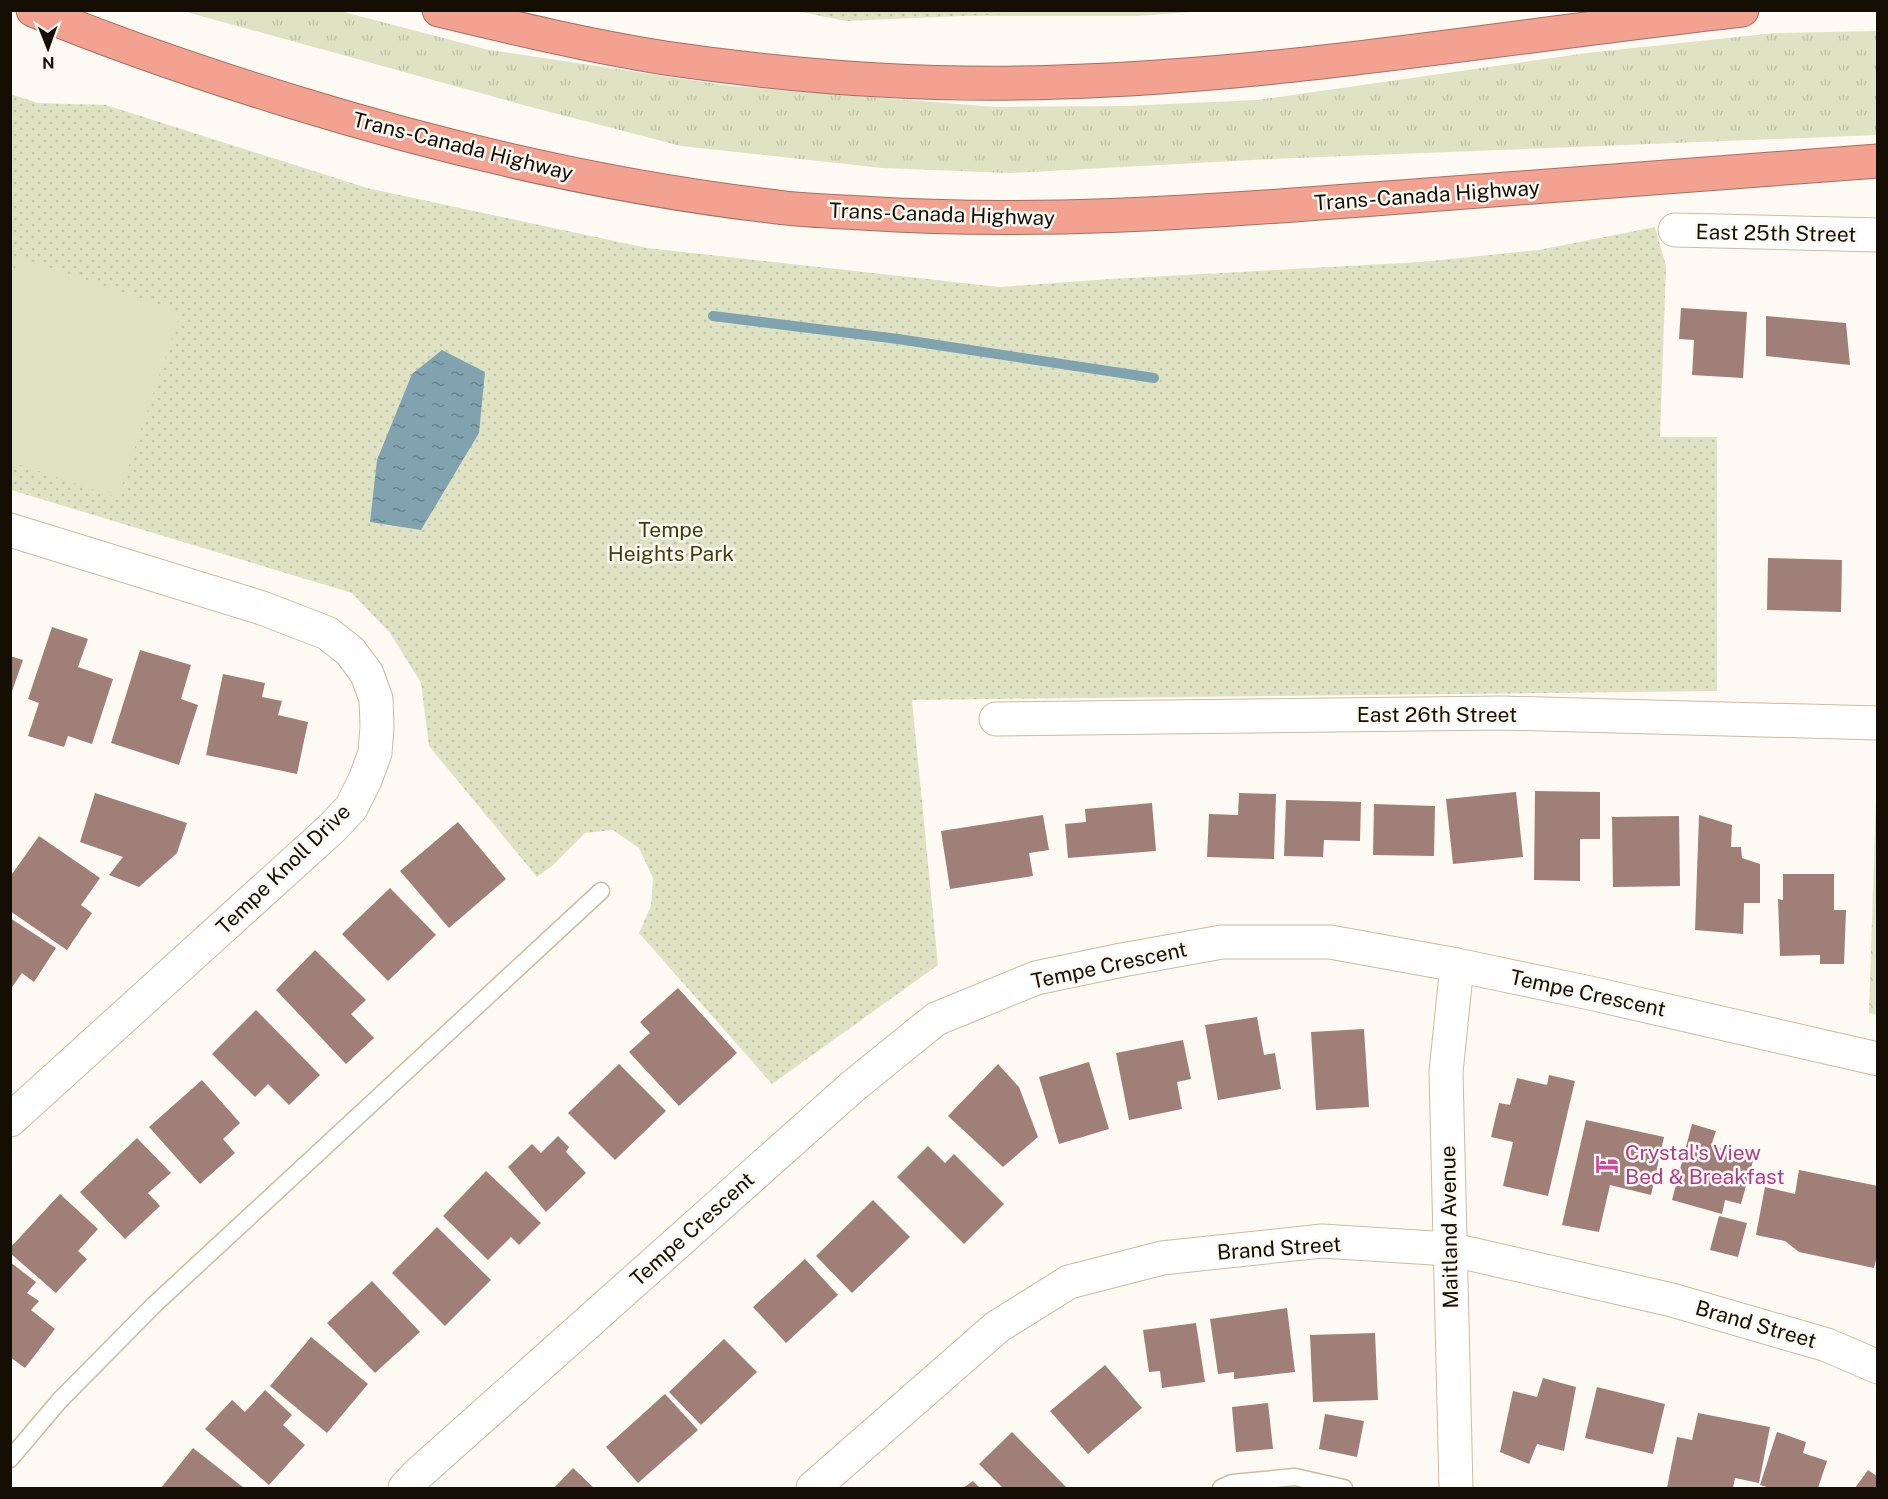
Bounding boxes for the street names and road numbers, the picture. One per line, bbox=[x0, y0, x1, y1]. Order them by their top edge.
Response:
street label: Trans-Canada Highway bbox=[350, 107, 576, 185]
street label: Trans-Canada Highway bbox=[1313, 175, 1541, 215]
street label: Trans-Canada Highway bbox=[829, 198, 1055, 230]
street label: East 25th Street bbox=[1695, 219, 1857, 247]
street label: East 26th Street bbox=[1357, 702, 1517, 727]
street label: Tempe Knoll Drive bbox=[211, 799, 355, 939]
street label: Tempe Crescent bbox=[1029, 936, 1189, 994]
street label: Tempe Crescent bbox=[1508, 964, 1668, 1022]
street label: Maitland Avenue bbox=[1435, 1145, 1463, 1309]
street label: Tempe Crescent bbox=[625, 1167, 759, 1291]
street label: Brand Street bbox=[1216, 1231, 1342, 1265]
street label: Brand Street bbox=[1693, 1295, 1819, 1353]

